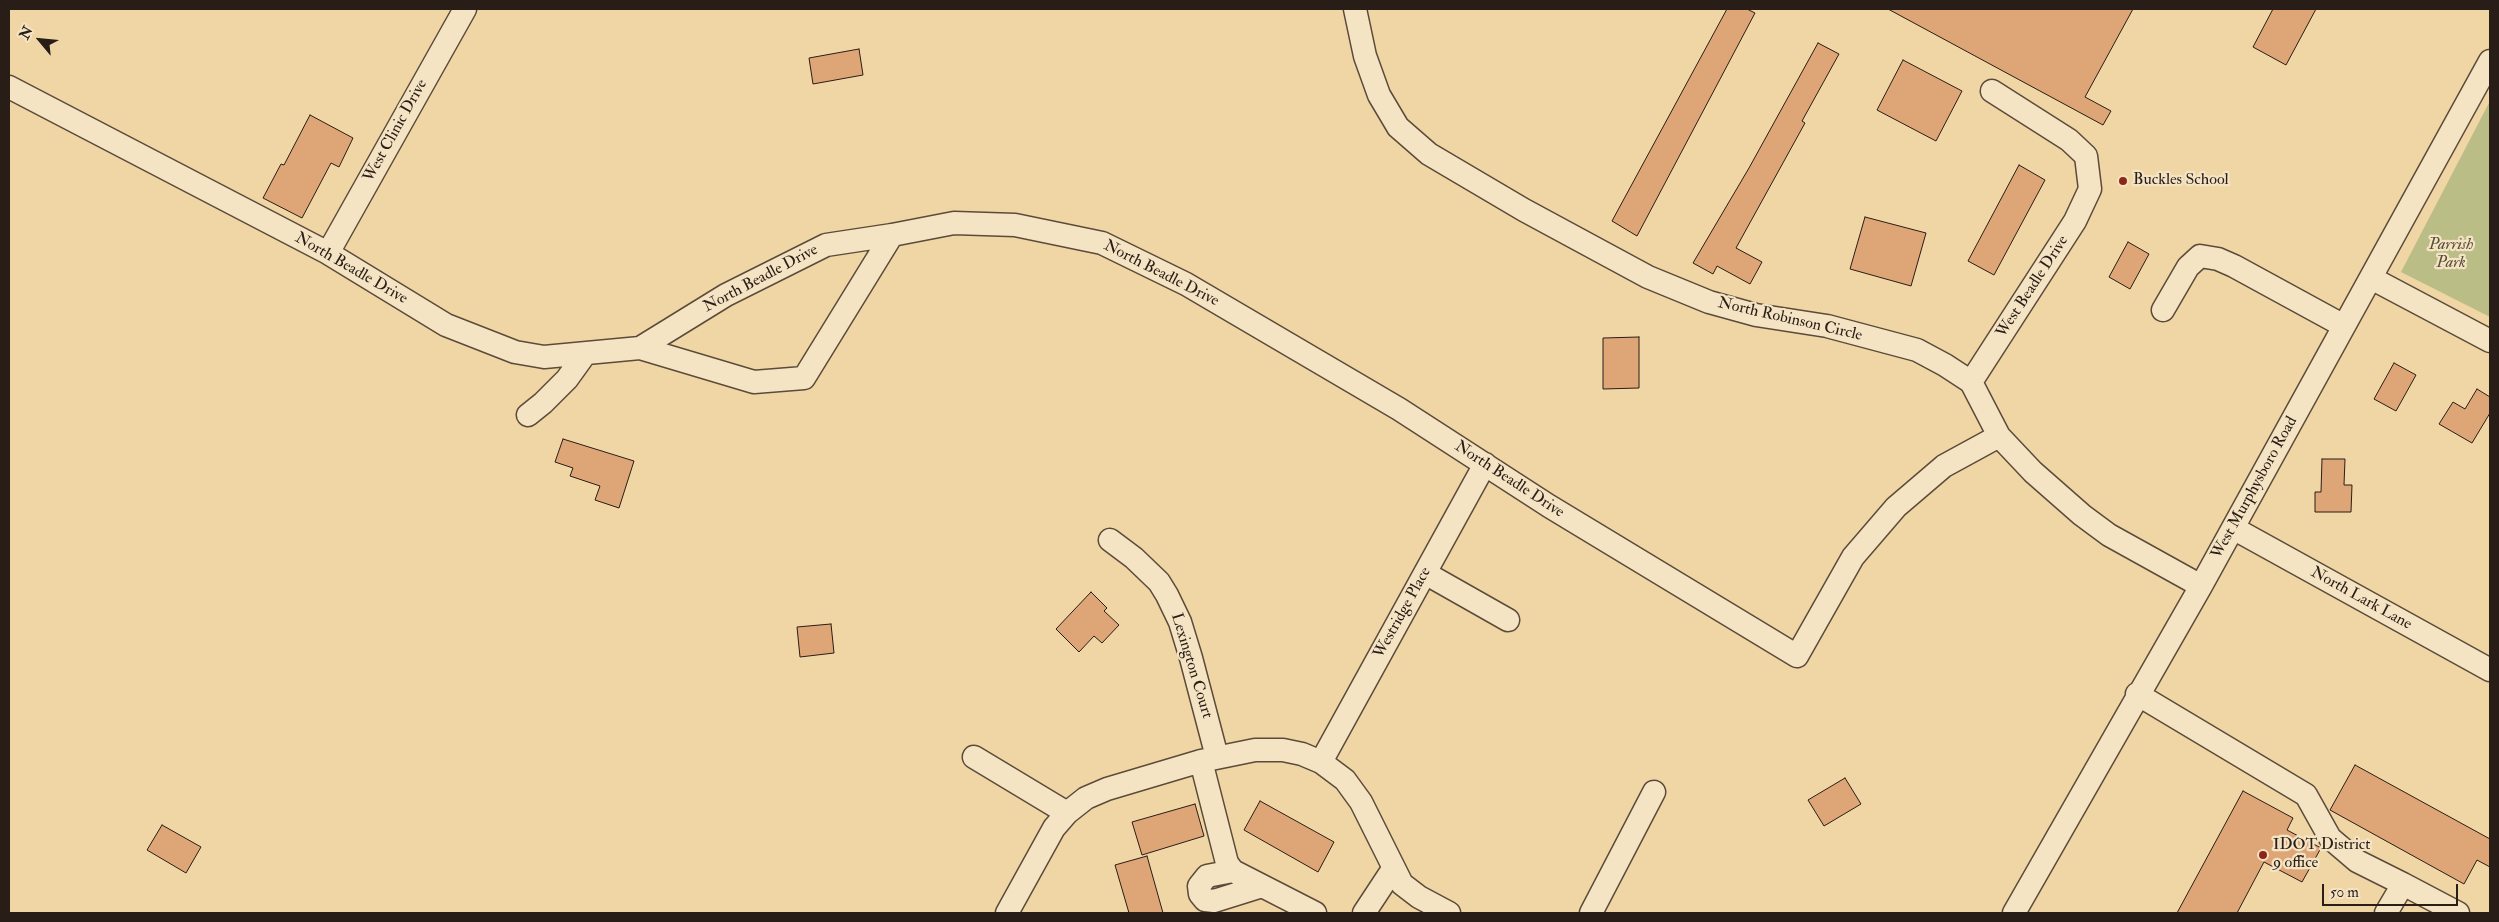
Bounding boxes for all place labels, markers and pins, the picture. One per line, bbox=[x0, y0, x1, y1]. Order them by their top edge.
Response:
place label: Buckles School bbox=[2133, 171, 2229, 191]
marker: Buckles School bbox=[2117, 175, 2129, 187]
place label: IDOT District 9 office bbox=[2273, 836, 2371, 874]
marker: IDOT District 9 office bbox=[2257, 849, 2269, 861]

